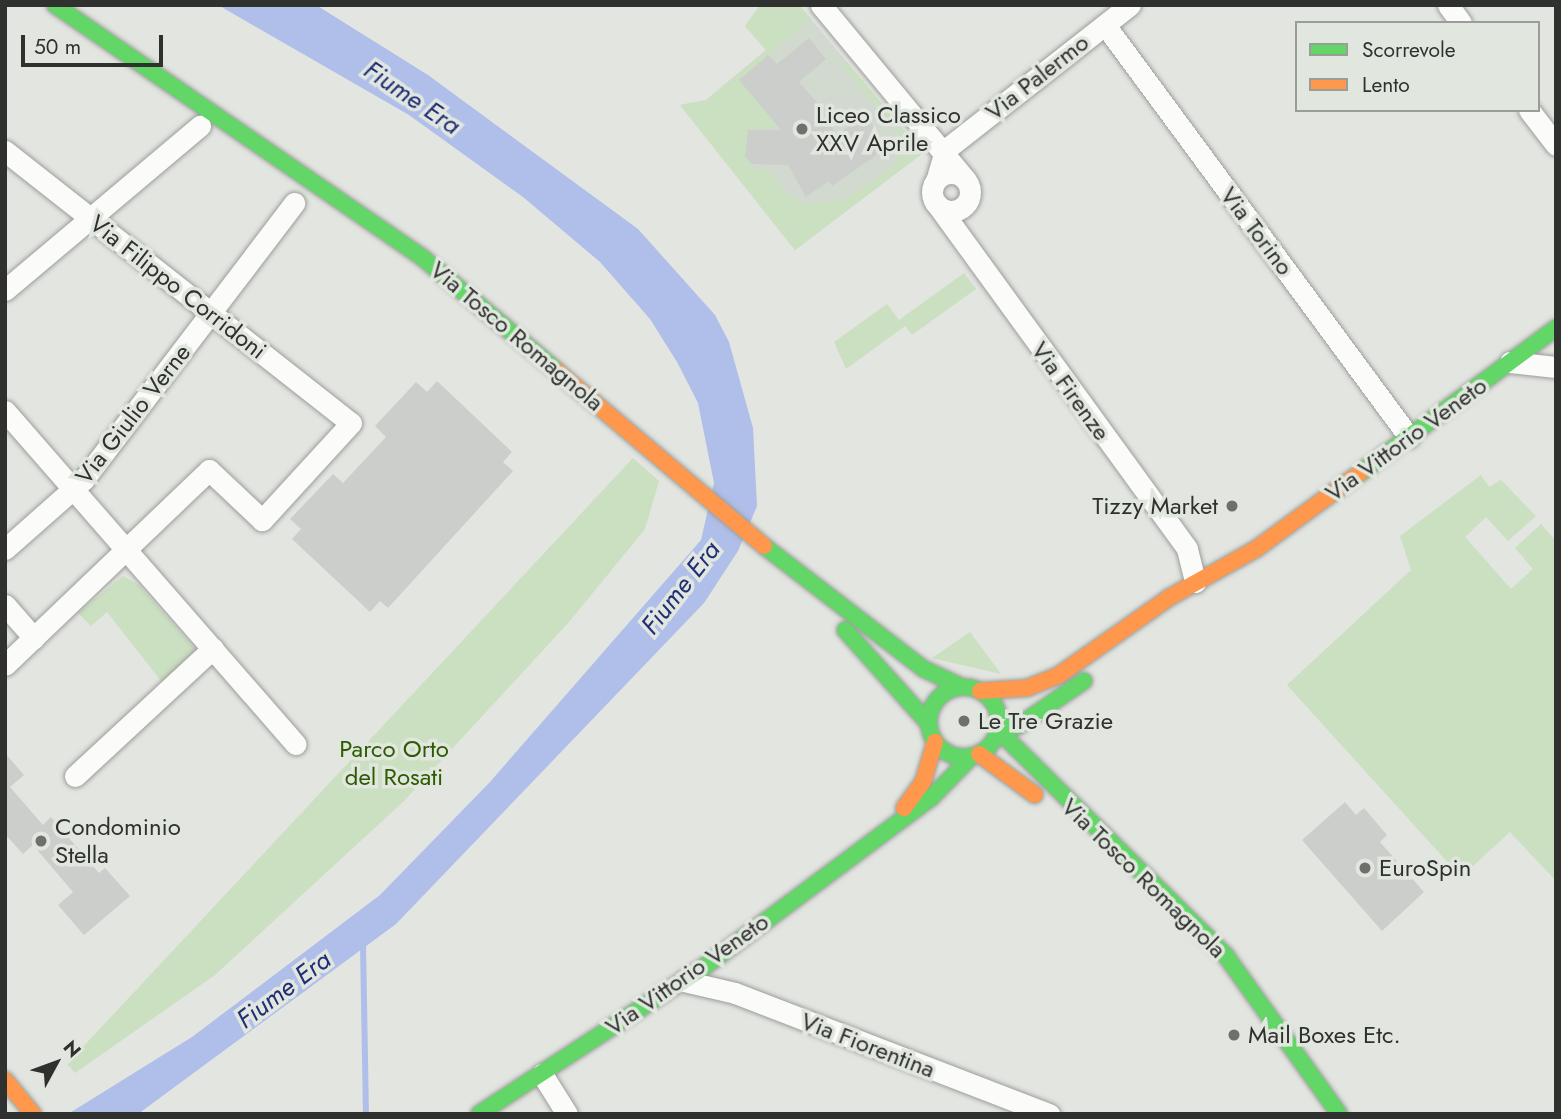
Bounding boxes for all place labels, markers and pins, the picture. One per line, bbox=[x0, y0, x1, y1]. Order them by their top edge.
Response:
place label: Liceo Classico XXV Aprile bbox=[816, 101, 961, 157]
marker: Liceo Classico XXV Aprile bbox=[794, 121, 810, 137]
place label: Tizzy Market bbox=[1092, 492, 1218, 520]
marker: Tizzy Market bbox=[1224, 498, 1240, 514]
place label: Le Tre Grazie bbox=[978, 707, 1113, 735]
marker: Le Tre Grazie bbox=[956, 713, 972, 729]
place label: Condominio Stella bbox=[55, 813, 181, 869]
marker: Condominio Stella bbox=[33, 833, 49, 849]
place label: EuroSpin bbox=[1379, 854, 1471, 882]
marker: EuroSpin bbox=[1357, 860, 1373, 876]
place label: Mail Boxes Etc. bbox=[1248, 1021, 1401, 1049]
marker: Mail Boxes Etc. bbox=[1226, 1027, 1242, 1043]

